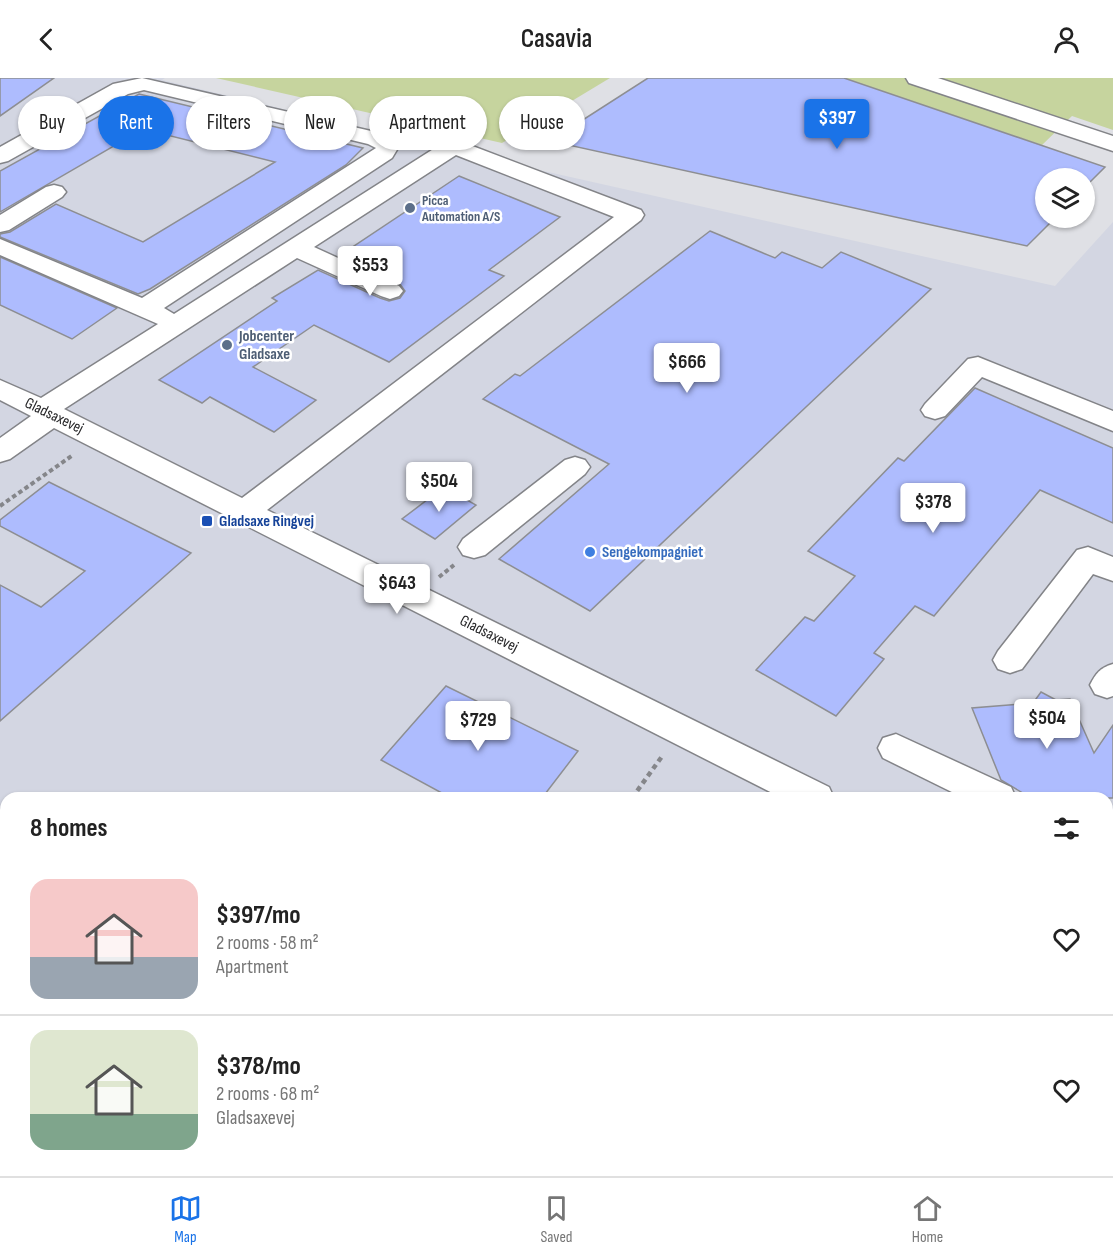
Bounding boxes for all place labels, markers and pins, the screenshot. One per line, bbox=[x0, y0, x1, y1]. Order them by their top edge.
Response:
pin: $397 bbox=[801, 99, 873, 150]
place label: Picca Automation A/S bbox=[421, 192, 500, 225]
marker: Picca Automation A/S bbox=[403, 201, 417, 215]
pin: $553 bbox=[334, 246, 406, 297]
place label: Jobcenter Gladsaxe bbox=[238, 327, 294, 364]
marker: Jobcenter Gladsaxe bbox=[220, 338, 234, 352]
pin: $666 bbox=[651, 343, 723, 394]
pin: $504 bbox=[403, 462, 475, 513]
pin: $378 bbox=[897, 483, 969, 534]
place label: Gladsaxe Ringvej bbox=[219, 512, 314, 531]
marker: Gladsaxe Ringvej bbox=[200, 514, 214, 528]
place label: Sengekompagniet bbox=[602, 543, 703, 562]
marker: Sengekompagniet bbox=[583, 545, 597, 559]
pin: $643 bbox=[361, 564, 433, 615]
pin: $504 bbox=[1011, 699, 1083, 750]
pin: $729 bbox=[442, 701, 514, 752]

